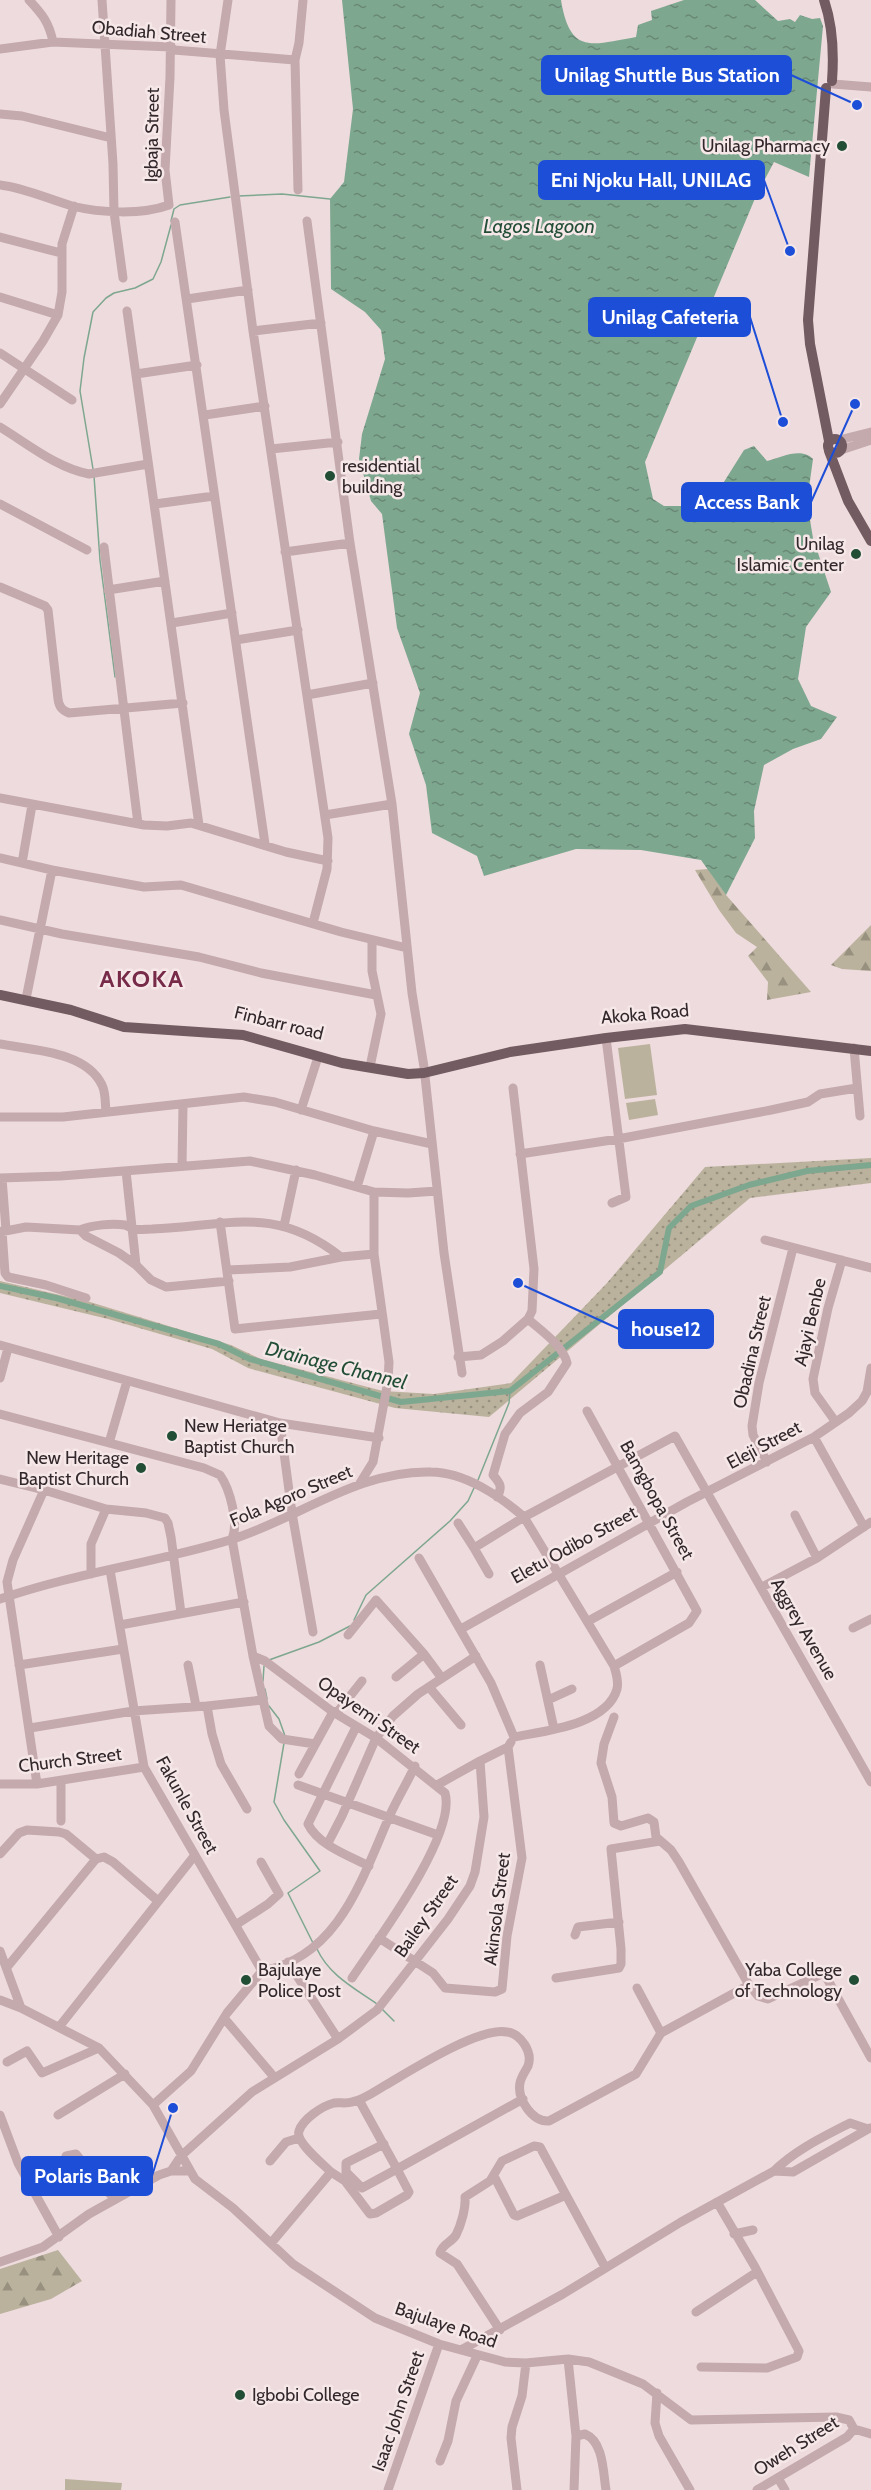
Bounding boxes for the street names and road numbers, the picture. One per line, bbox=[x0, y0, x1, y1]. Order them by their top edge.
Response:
street label: Obadiah Street bbox=[91, 16, 207, 48]
street label: Igbaja Street bbox=[140, 87, 164, 183]
street label: Akoka Road bbox=[600, 999, 690, 1029]
street label: Finbarr road bbox=[232, 1001, 326, 1045]
street label: Ajayi Benbe bbox=[789, 1276, 831, 1368]
street label: Obadina Street bbox=[728, 1293, 776, 1411]
street label: Eleji Street bbox=[723, 1416, 805, 1474]
street label: Bamgbopa Street bbox=[615, 1436, 699, 1564]
street label: Fola Agoro Street bbox=[226, 1460, 356, 1532]
street label: Eletu Odibo Street bbox=[507, 1501, 641, 1589]
street label: Aggrey Avenue bbox=[766, 1574, 842, 1684]
street label: Opayemi Street bbox=[314, 1672, 424, 1758]
street label: Church Street bbox=[17, 1743, 123, 1777]
street label: Fakunle Street bbox=[151, 1752, 223, 1858]
street label: Akinsola Street bbox=[479, 1851, 515, 1967]
street label: Bailey Street bbox=[389, 1870, 463, 1962]
street label: Bajulaye Road bbox=[392, 2297, 500, 2353]
street label: Isaac John Street bbox=[367, 2348, 429, 2474]
street label: Oweh Street bbox=[749, 2411, 843, 2481]

